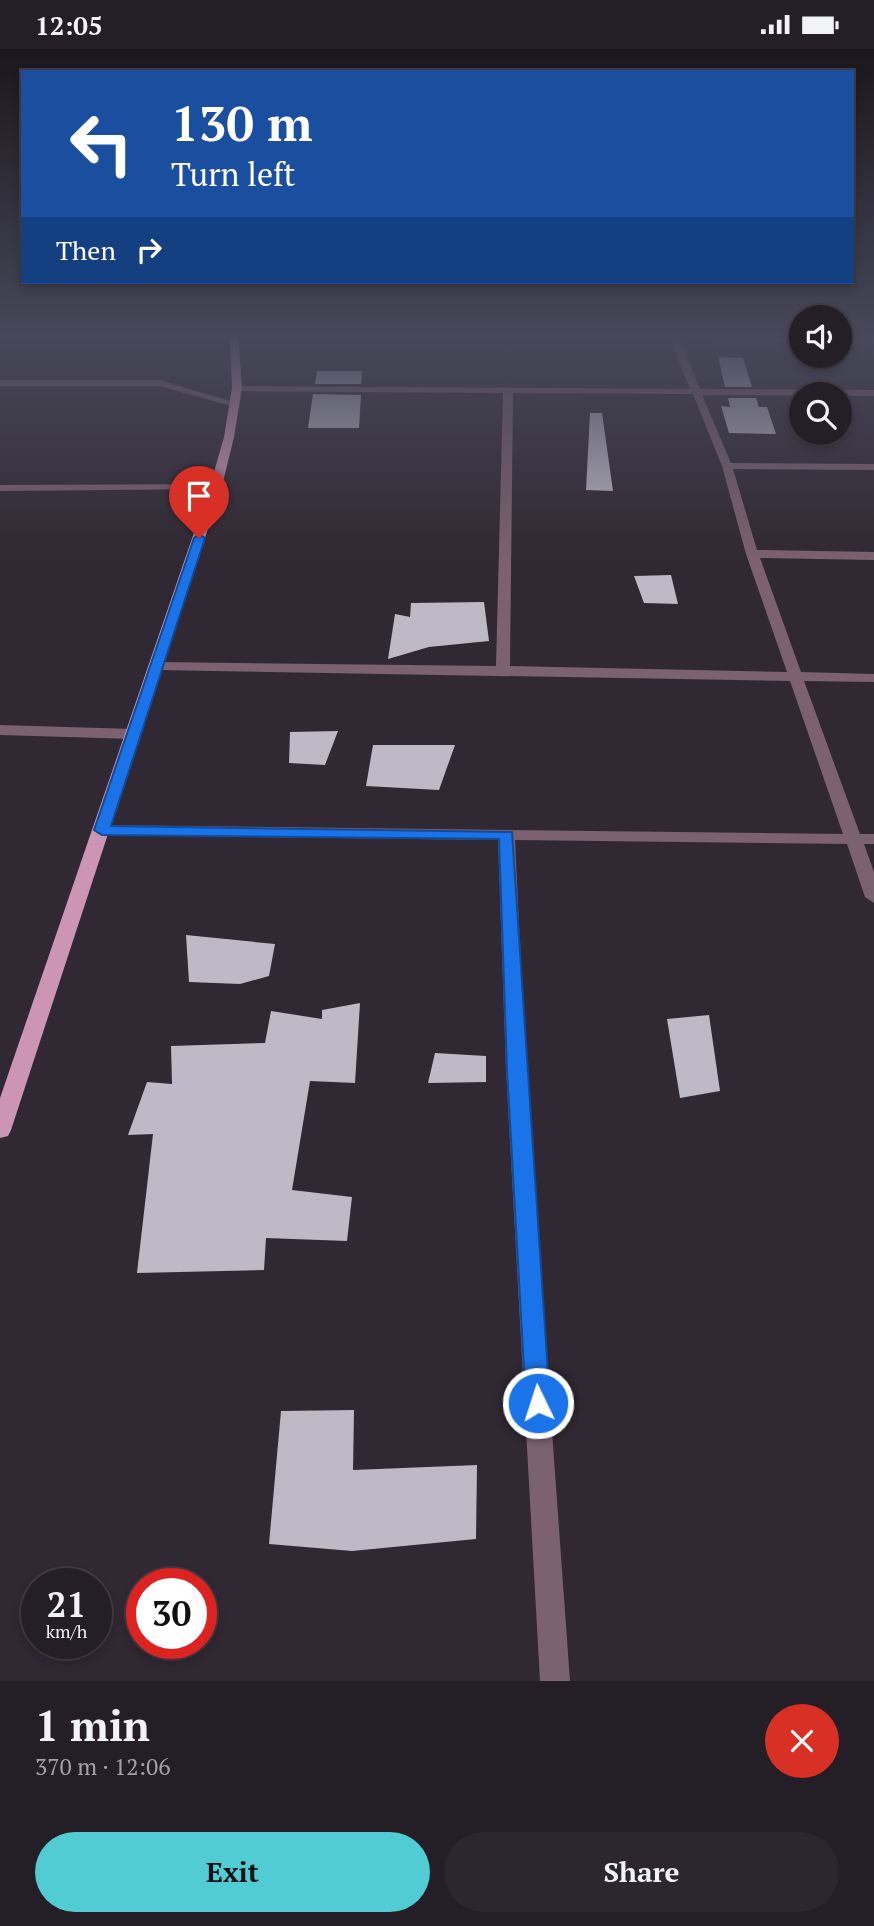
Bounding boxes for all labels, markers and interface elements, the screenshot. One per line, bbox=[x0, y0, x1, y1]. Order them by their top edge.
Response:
text: 12:05 bbox=[35, 8, 103, 42]
text: 130 m bbox=[171, 90, 313, 155]
icon: left bbox=[56, 98, 147, 189]
text: Turn left bbox=[171, 153, 295, 195]
icon: right bbox=[130, 231, 168, 269]
text: Then bbox=[56, 233, 116, 267]
map controls bbox=[789, 305, 852, 445]
button: sound bbox=[789, 305, 852, 368]
button: search bbox=[789, 382, 852, 445]
pin bbox=[169, 466, 229, 538]
icon: arrive bbox=[180, 477, 218, 515]
position arrow bbox=[501, 1366, 575, 1440]
speed limit sign: 30 bbox=[126, 1568, 217, 1659]
text: 21 bbox=[47, 1581, 86, 1627]
text: km/h bbox=[46, 1619, 87, 1643]
text: 1 min bbox=[35, 1697, 150, 1753]
button: close bbox=[765, 1704, 839, 1778]
text: 370 m · 12:06 bbox=[35, 1751, 170, 1782]
button: Exit bbox=[35, 1832, 430, 1912]
button: Share bbox=[444, 1832, 839, 1912]

